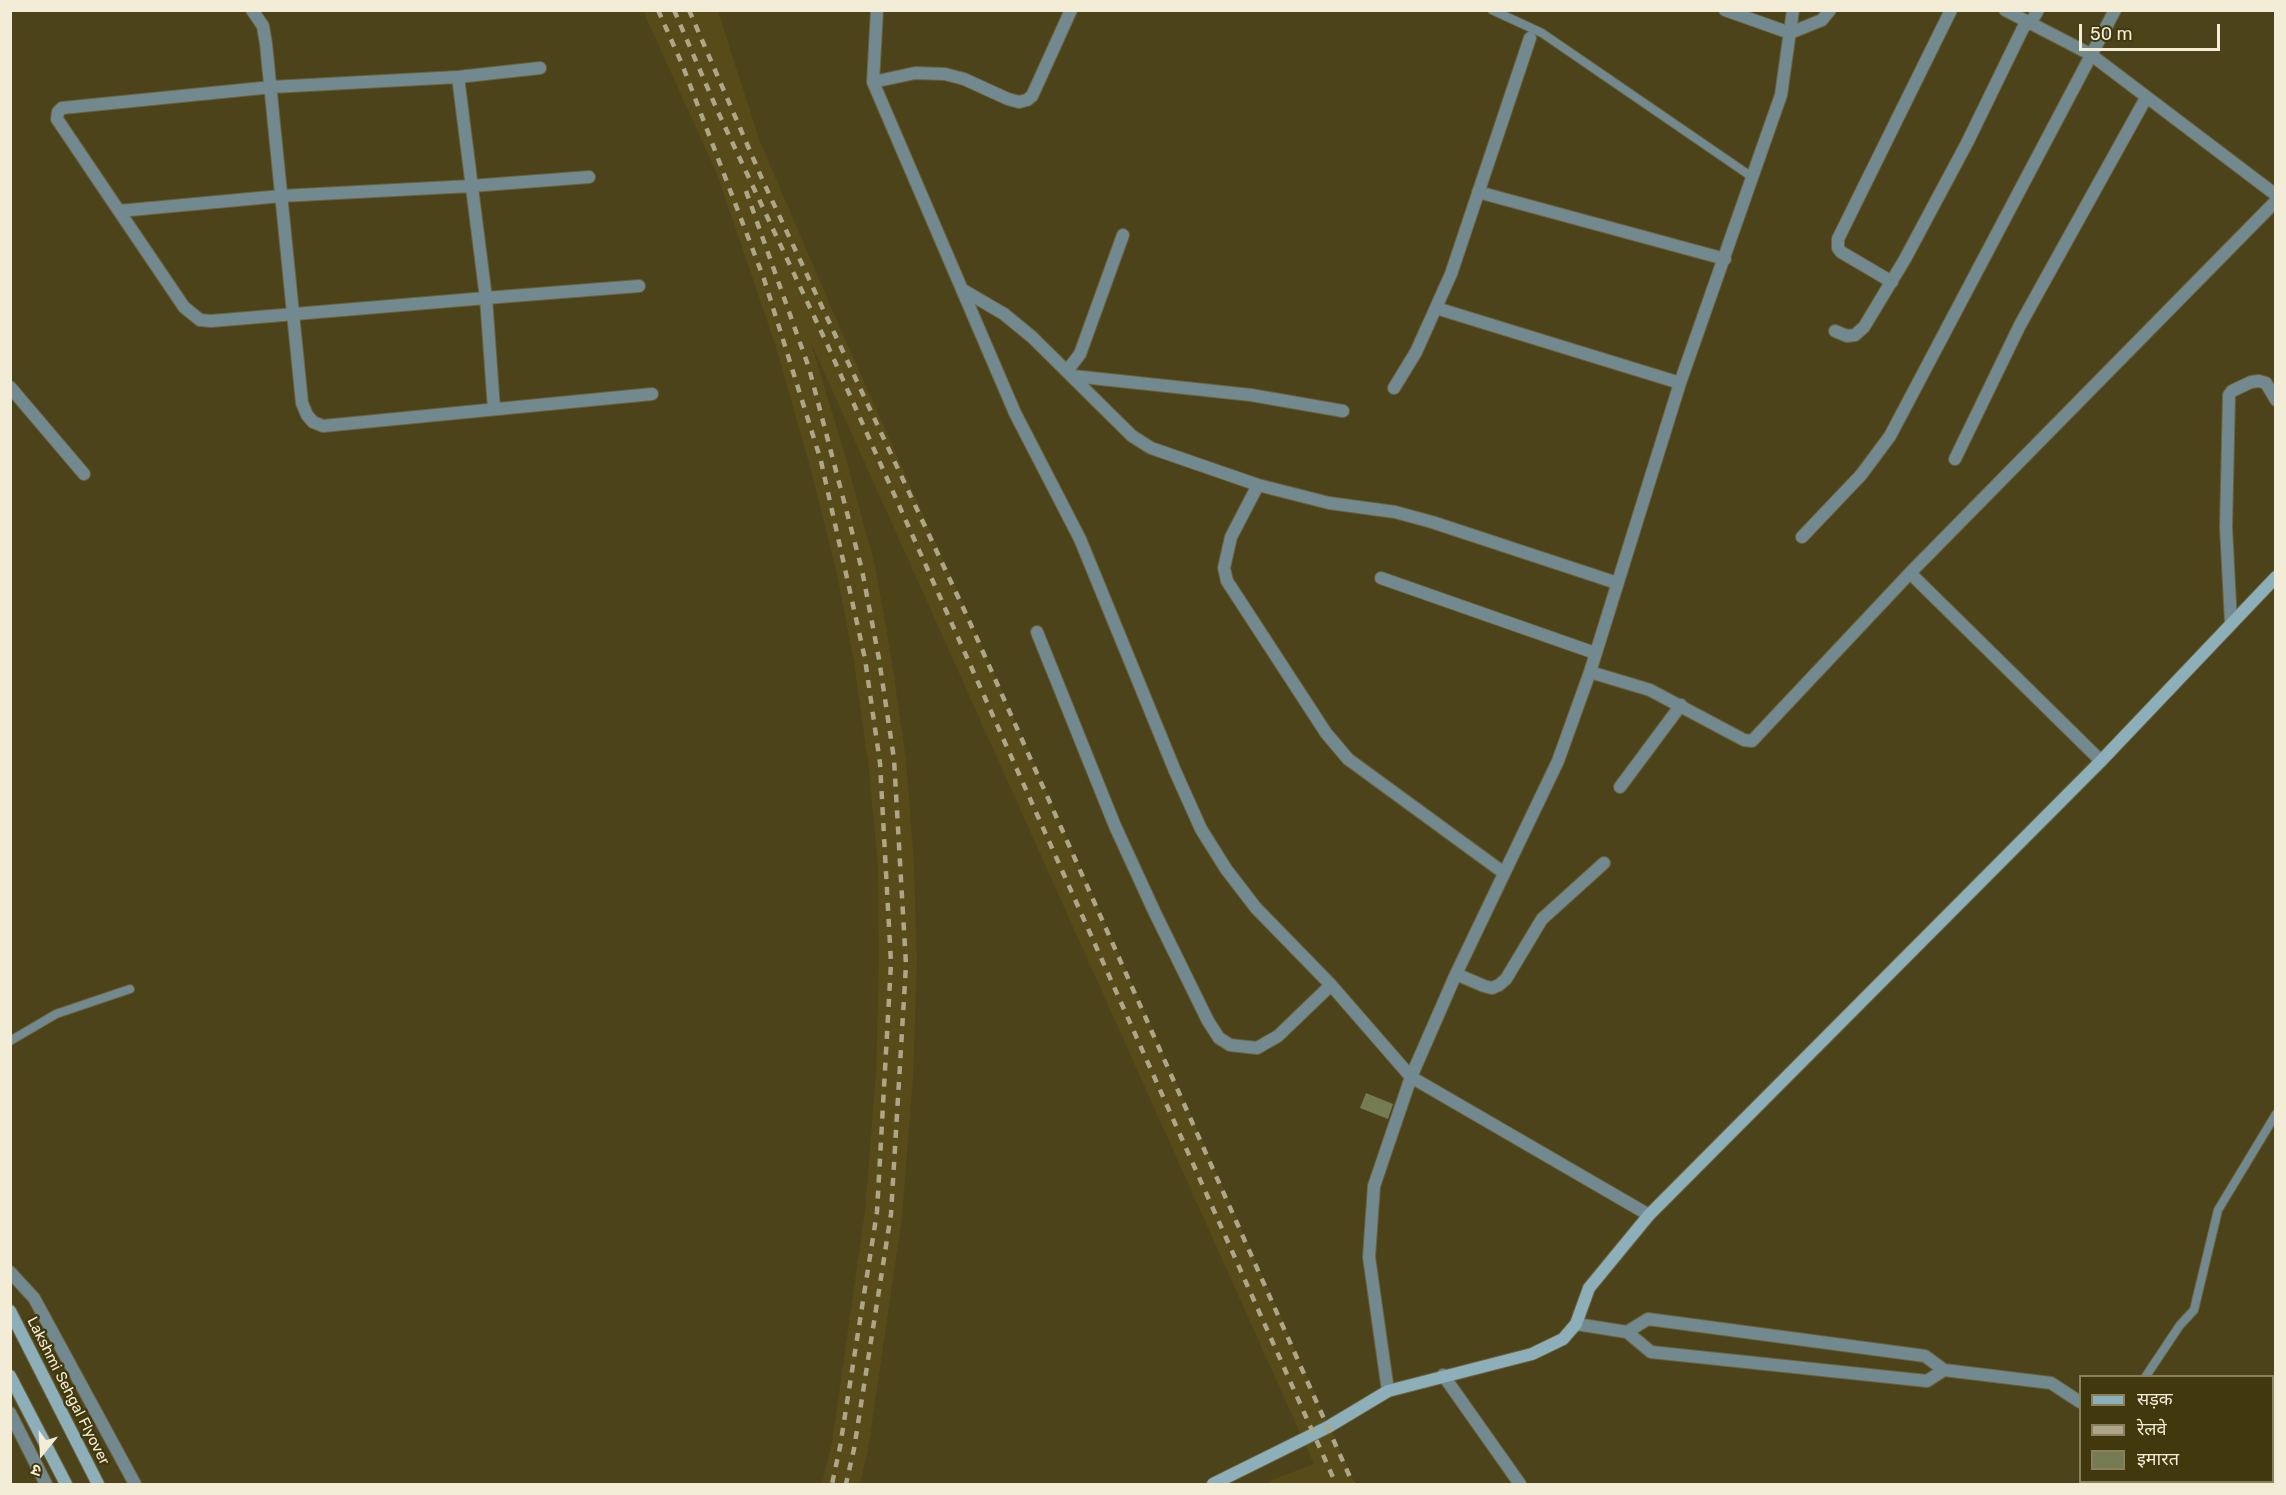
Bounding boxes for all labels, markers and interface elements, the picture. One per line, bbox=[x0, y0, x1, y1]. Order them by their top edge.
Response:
scale bar bbox=[2082, 12, 2223, 50]
text: 50 m bbox=[2090, 23, 2133, 45]
street label: Lakshmi Sehgal Flyover bbox=[23, 1314, 113, 1468]
legend bbox=[2079, 1375, 2274, 1483]
text: सड़क bbox=[2137, 1388, 2173, 1410]
text: रेलवे bbox=[2137, 1418, 2167, 1440]
north arrow bbox=[12, 1423, 72, 1483]
text: इमारत bbox=[2137, 1448, 2179, 1470]
text: उ bbox=[29, 1460, 44, 1481]

